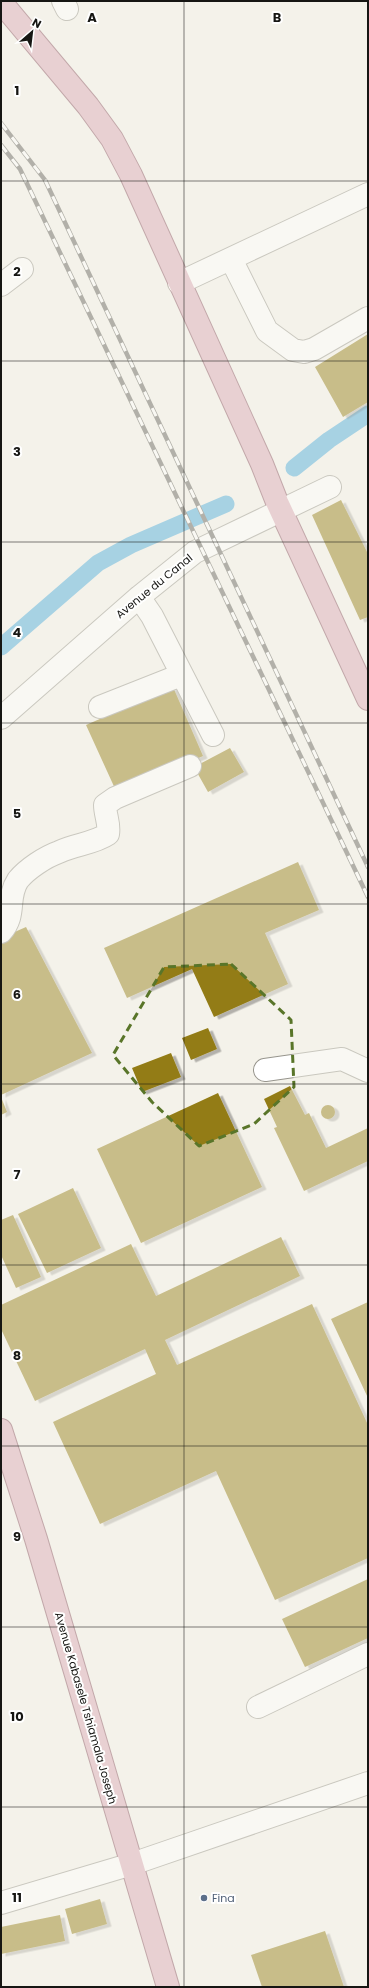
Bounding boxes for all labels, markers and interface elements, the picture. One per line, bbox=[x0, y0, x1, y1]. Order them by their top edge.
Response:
text: A bbox=[87, 8, 97, 27]
text: B bbox=[273, 8, 282, 27]
north arrow bbox=[12, 12, 52, 52]
text: N bbox=[29, 14, 44, 32]
text: 1 bbox=[15, 81, 19, 100]
text: 2 bbox=[13, 262, 21, 281]
text: 3 bbox=[13, 442, 21, 461]
street label: Avenue du Canal bbox=[112, 550, 196, 622]
text: 4 bbox=[13, 623, 22, 642]
text: 5 bbox=[13, 804, 21, 823]
text: 6 bbox=[13, 985, 21, 1004]
text: 7 bbox=[14, 1165, 21, 1184]
text: 8 bbox=[13, 1346, 21, 1365]
text: 9 bbox=[13, 1527, 21, 1546]
street label: Avenue Kabasele Tshiamala Joseph bbox=[51, 1610, 121, 1806]
text: 10 bbox=[10, 1707, 24, 1726]
text: 11 bbox=[12, 1888, 22, 1907]
place label: Fina bbox=[212, 1890, 235, 1906]
marker: Fina bbox=[199, 1893, 209, 1903]

